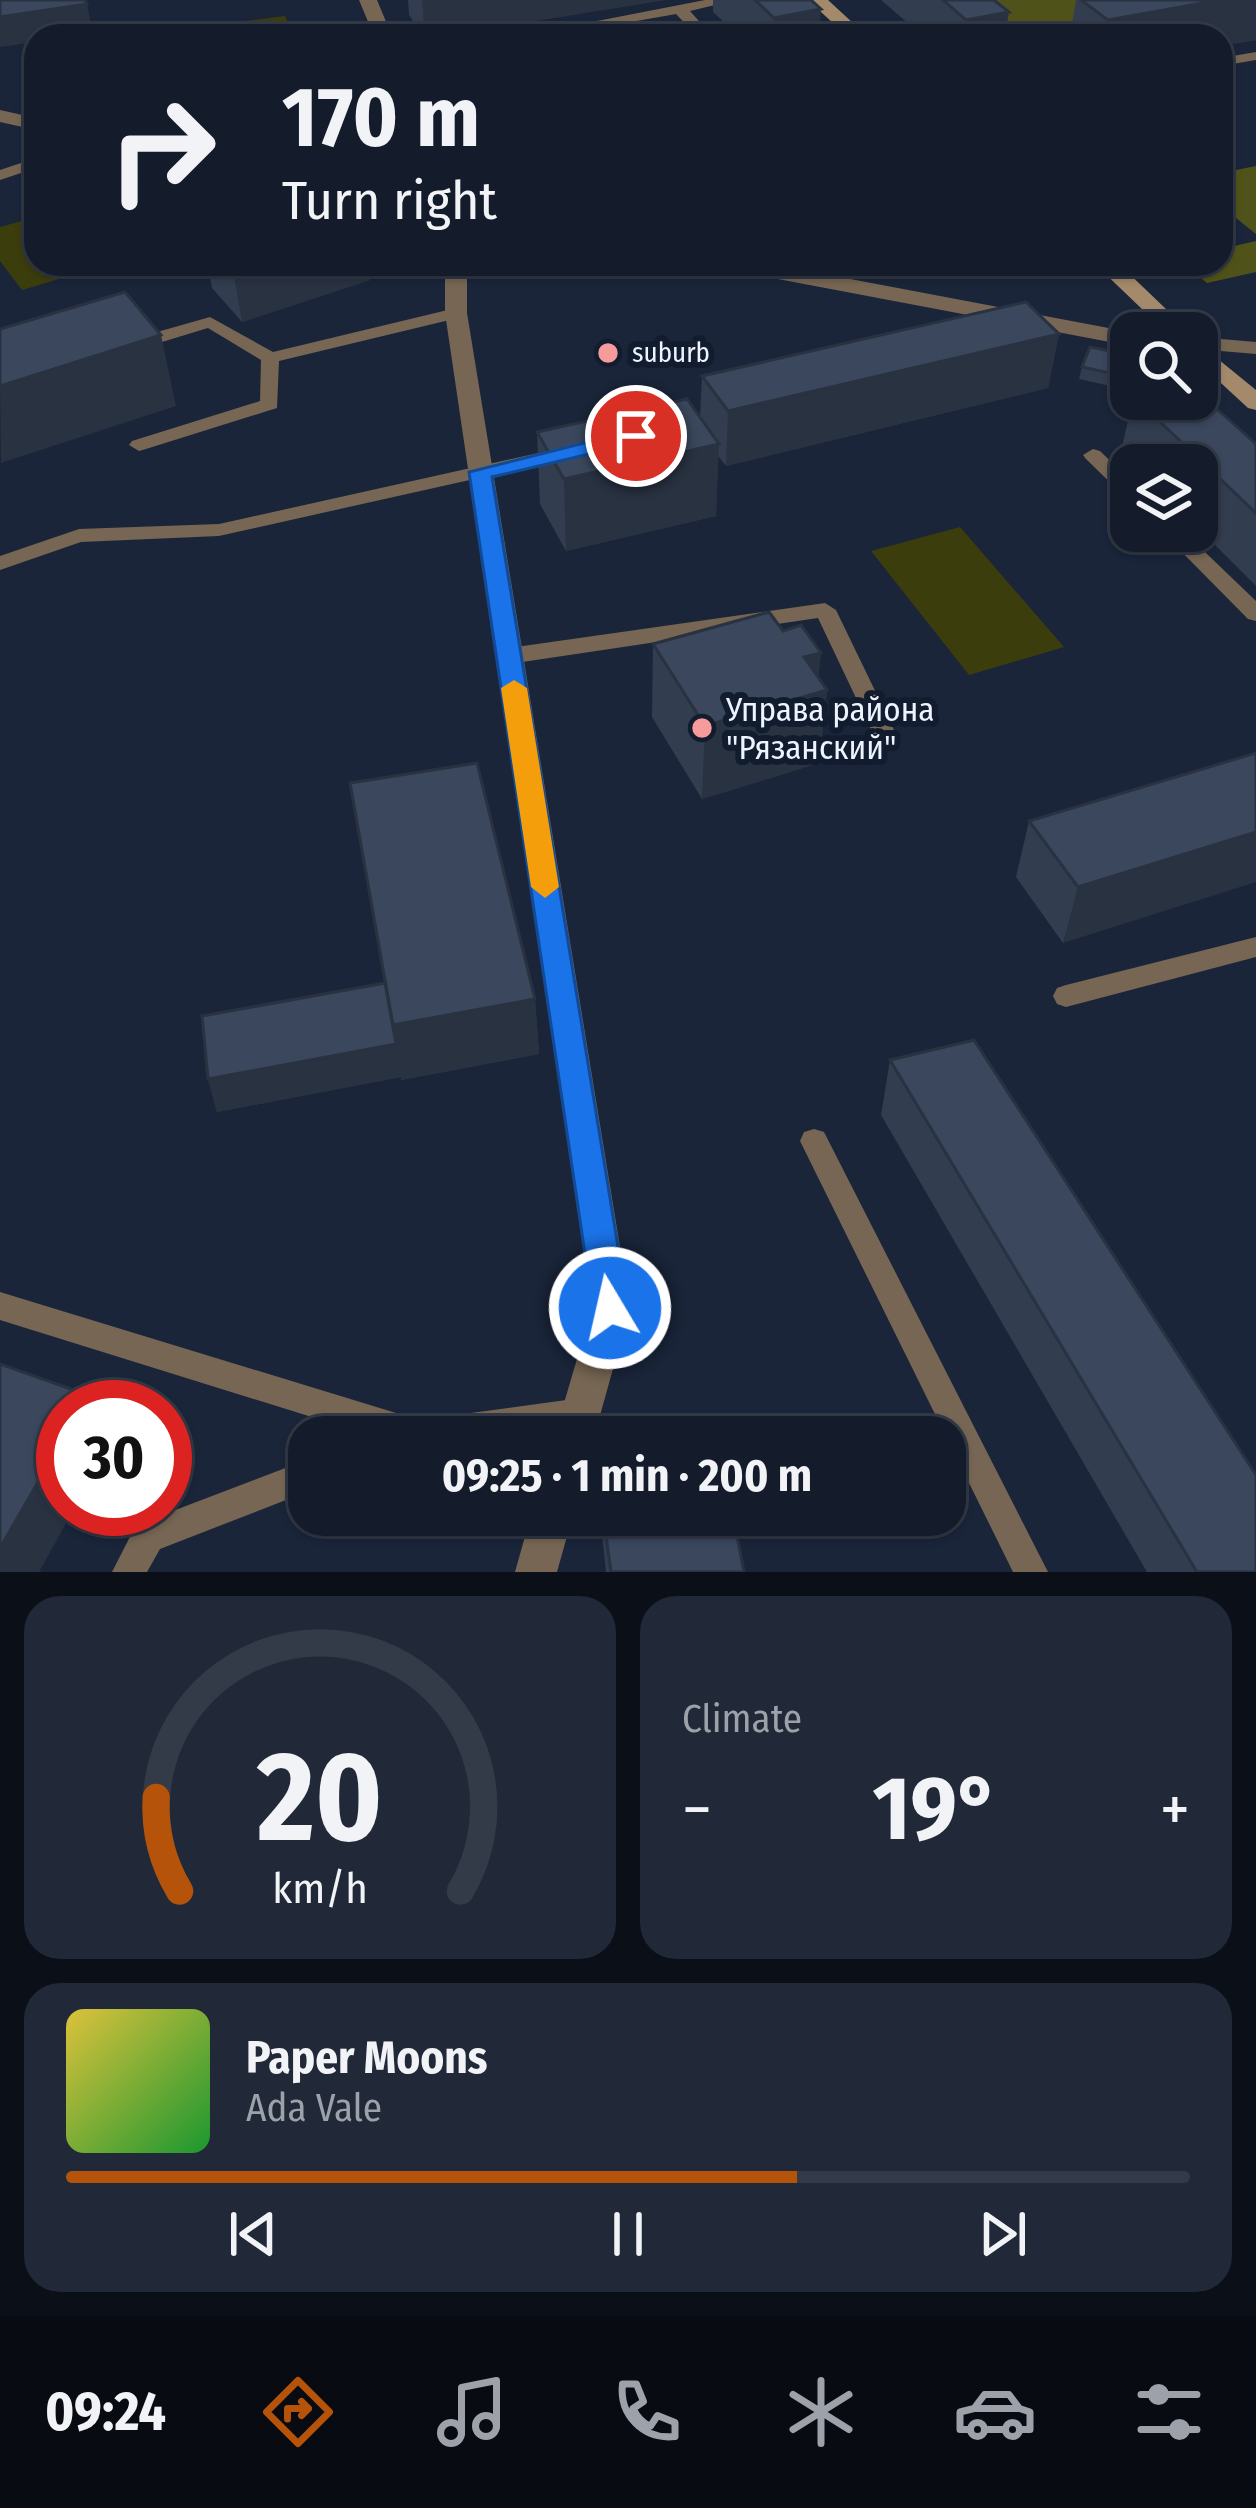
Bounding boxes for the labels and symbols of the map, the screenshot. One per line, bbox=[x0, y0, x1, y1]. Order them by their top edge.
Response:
place label: suburb bbox=[632, 337, 710, 369]
marker: suburb bbox=[595, 340, 621, 366]
pin bbox=[585, 385, 687, 487]
place label: Управа района "Рязанский" bbox=[725, 690, 934, 768]
marker: Управа района "Рязанский" bbox=[689, 715, 715, 741]
position arrow bbox=[547, 1245, 673, 1371]
speed limit sign: 30 bbox=[36, 1380, 192, 1536]

